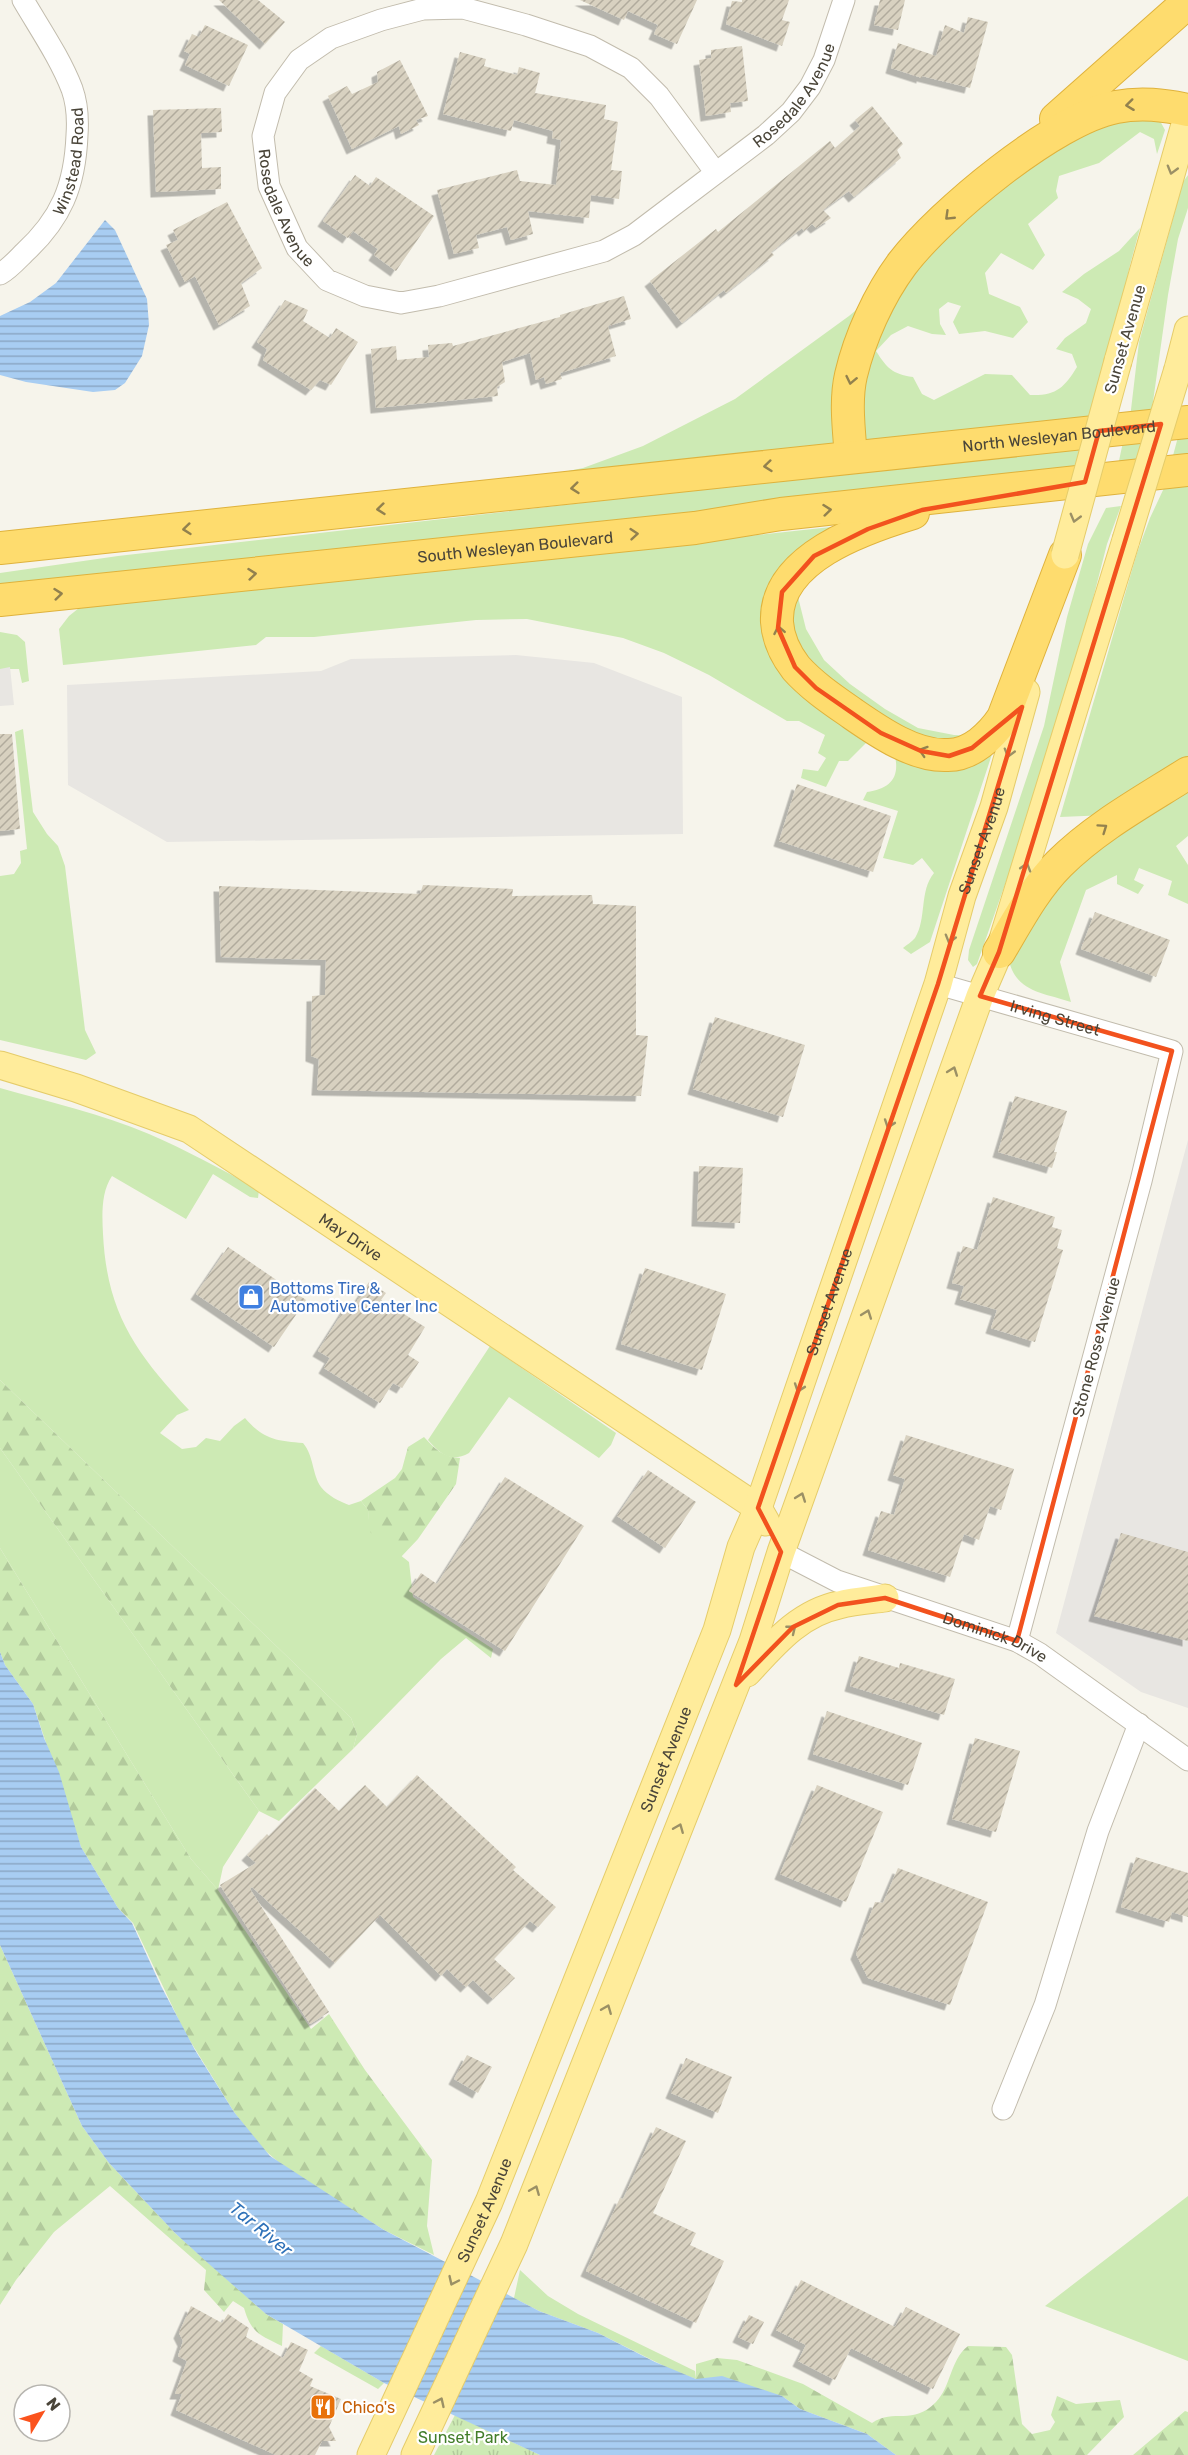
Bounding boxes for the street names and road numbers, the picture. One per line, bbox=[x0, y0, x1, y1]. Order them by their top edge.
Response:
street label: Rosedale Avenue bbox=[749, 41, 838, 151]
street label: Winstead Road bbox=[48, 107, 87, 218]
street label: Rosedale Avenue bbox=[255, 148, 319, 271]
street label: Sunset Avenue bbox=[1100, 282, 1150, 396]
street label: North Wesleyan Boulevard bbox=[961, 416, 1157, 455]
street label: South Wesleyan Boulevard bbox=[416, 527, 614, 566]
street label: Sunset Avenue bbox=[954, 785, 1009, 897]
street label: Irving Street bbox=[1008, 996, 1102, 1039]
street label: May Drive bbox=[315, 1209, 386, 1265]
street label: Sunset Avenue bbox=[802, 1246, 856, 1358]
street label: Stone Rose Avenue bbox=[1068, 1275, 1124, 1419]
street label: Dominick Drive bbox=[941, 1607, 1052, 1666]
street label: Sunset Avenue bbox=[636, 1703, 695, 1815]
street label: Sunset Avenue bbox=[453, 2155, 515, 2265]

